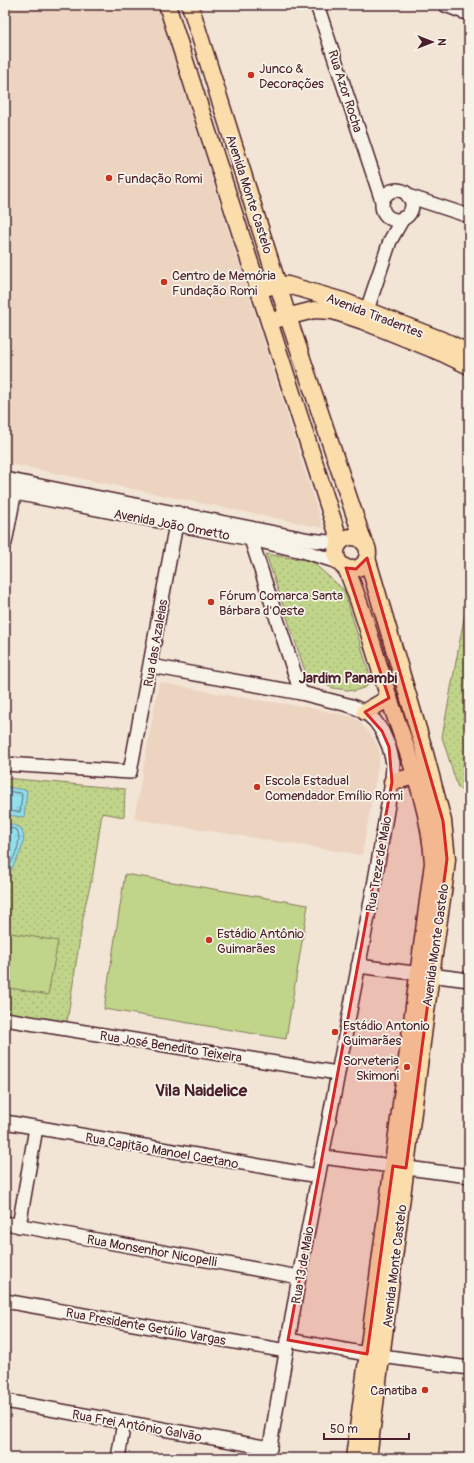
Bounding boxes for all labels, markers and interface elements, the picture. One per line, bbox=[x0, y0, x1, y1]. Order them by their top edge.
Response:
north arrow bbox=[412, 22, 452, 62]
text: N bbox=[435, 38, 448, 46]
street label: Rua Azor Rocha bbox=[324, 48, 366, 135]
place label: Junco & Decorações bbox=[259, 61, 324, 92]
marker: Junco & Decorações bbox=[246, 70, 256, 80]
street label: Avenida Monte Castelo bbox=[222, 133, 276, 256]
place label: Fundação Romi bbox=[117, 171, 202, 187]
marker: Fundação Romi bbox=[104, 173, 114, 183]
place label: Centro de Memória Fundação Romi bbox=[172, 268, 276, 299]
marker: Centro de Memória Fundação Romi bbox=[159, 277, 169, 287]
street label: Avenida Tiradentes bbox=[324, 290, 425, 342]
street label: Avenida João Ometto bbox=[112, 506, 231, 544]
place label: Fórum Comarca Santa Bárbara d'Oeste bbox=[219, 588, 343, 619]
marker: Fórum Comarca Santa Bárbara d'Oeste bbox=[206, 597, 216, 607]
street label: Rua das Azaleias bbox=[140, 598, 172, 688]
district label: Jardim Panambi bbox=[299, 669, 398, 688]
place label: Escola Estadual Comendador Emílio Romi bbox=[265, 773, 403, 804]
marker: Escola Estadual Comendador Emílio Romi bbox=[252, 782, 262, 792]
street label: Rua Treze de Maio bbox=[363, 815, 395, 913]
street label: Avenida Monte Castelo bbox=[419, 883, 453, 1008]
place label: Estádio Antônio Guimarães bbox=[217, 926, 304, 957]
marker: Estádio Antônio Guimarães bbox=[204, 935, 214, 945]
place label: Estádio Antonio Guimarães bbox=[343, 1018, 430, 1049]
marker: Estádio Antonio Guimarães bbox=[330, 1027, 340, 1037]
street label: Rua José Benedito Teixeira bbox=[99, 1028, 243, 1066]
place label: Sorveteria Skimoni bbox=[343, 1053, 399, 1084]
marker: Sorveteria Skimoni bbox=[402, 1062, 412, 1072]
district label: Vila Naidelice bbox=[155, 1080, 248, 1101]
street label: Rua Capitão Manoel Caetano bbox=[84, 1130, 240, 1172]
street label: Avenida Monte Castelo bbox=[379, 1204, 410, 1329]
street label: Rua 13 de Maio bbox=[288, 1225, 318, 1305]
street label: Rua Monsenhor Nicopelli bbox=[85, 1232, 218, 1270]
street label: Rua Presidente Getúlio Vargas bbox=[65, 1305, 227, 1349]
place label: Canatiba bbox=[370, 1383, 417, 1399]
marker: Canatiba bbox=[420, 1385, 430, 1395]
street label: Rua Frei Antônio Galvão bbox=[71, 1407, 203, 1445]
scale bar bbox=[324, 1415, 409, 1441]
text: 50 m bbox=[330, 1422, 358, 1437]

